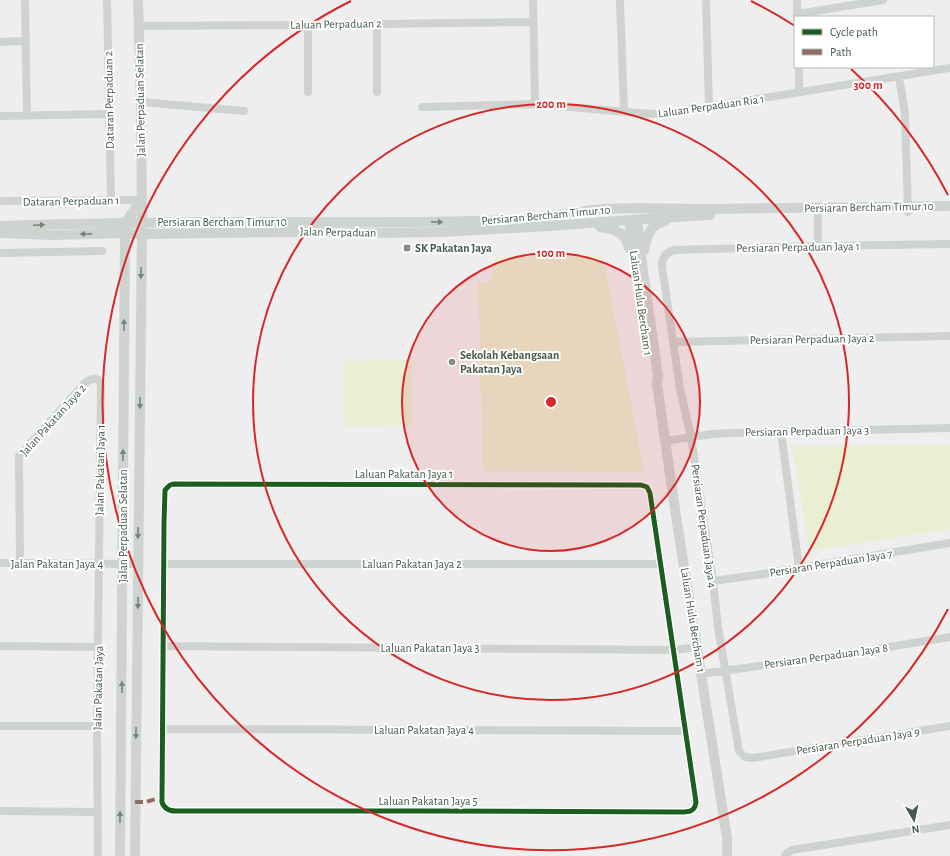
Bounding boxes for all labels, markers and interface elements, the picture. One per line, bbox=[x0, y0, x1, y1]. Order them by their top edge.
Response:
legend bbox=[794, 16, 934, 68]
street label: Laluan Perpaduan 2 bbox=[290, 17, 382, 31]
text: Cycle path bbox=[830, 26, 878, 39]
street label: Jalan Perpaduan Selatan bbox=[133, 43, 147, 157]
text: Path bbox=[830, 46, 852, 58]
street label: Dataran Perpaduan 2 bbox=[102, 50, 116, 149]
text: 300 m bbox=[853, 79, 883, 91]
street label: Laluan Perpaduan Ria 1 bbox=[657, 93, 765, 119]
text: 200 m bbox=[536, 98, 566, 110]
street label: Dataran Perpaduan 1 bbox=[23, 194, 119, 208]
street label: Persiaran Bercham Timur 10 bbox=[804, 200, 934, 214]
street label: Persiaran Bercham Timur 10 bbox=[481, 203, 611, 227]
street label: Persiaran Bercham Timur 10 bbox=[157, 216, 287, 228]
one-way arrow bbox=[431, 219, 444, 225]
one-way arrow bbox=[33, 221, 45, 228]
street label: Jalan Perpaduan bbox=[300, 225, 376, 239]
one-way arrow bbox=[79, 231, 92, 237]
street label: Persiaran Perpaduan Jaya 1 bbox=[736, 240, 860, 255]
place label: SK Pakatan Jaya bbox=[415, 242, 492, 255]
marker: SK Pakatan Jaya bbox=[402, 243, 412, 253]
text: 100 m bbox=[537, 247, 565, 259]
street label: Laluan Hulu Bercham 1 bbox=[628, 250, 654, 356]
one-way arrow bbox=[138, 267, 144, 280]
one-way arrow bbox=[121, 319, 128, 331]
street label: Persiaran Perpaduan Jaya 2 bbox=[750, 332, 875, 347]
place label: Sekolah Kebangsaan Pakatan Jaya bbox=[460, 349, 559, 376]
marker: Sekolah Kebangsaan Pakatan Jaya bbox=[447, 357, 457, 367]
street label: Jalan Pakatan Jaya 2 bbox=[18, 381, 89, 459]
centre of rings bbox=[544, 395, 558, 409]
one-way arrow bbox=[137, 397, 143, 410]
street label: Persiaran Perpaduan Jaya 3 bbox=[745, 424, 869, 439]
street label: Jalan Pakatan Jaya 1 bbox=[93, 425, 108, 515]
one-way arrow bbox=[120, 448, 126, 461]
street label: Persiaran Perpaduan Jaya 4 bbox=[688, 463, 719, 589]
street label: Laluan Pakatan Jaya 1 bbox=[355, 468, 453, 481]
street label: Jalan Perpaduan Selatan bbox=[117, 469, 129, 583]
one-way arrow bbox=[135, 527, 141, 540]
street label: Persiaran Perpaduan Jaya 7 bbox=[769, 547, 893, 580]
street label: Jalan Pakatan Jaya 4 bbox=[11, 558, 103, 571]
street label: Laluan Pakatan Jaya 2 bbox=[362, 558, 462, 571]
street label: Laluan Hulu Bercham 1 bbox=[679, 567, 707, 673]
one-way arrow bbox=[134, 597, 141, 609]
street label: Persiaran Perpaduan Jaya 8 bbox=[763, 641, 889, 672]
street label: Laluan Pakatan Jaya 3 bbox=[380, 642, 480, 655]
street label: Jalan Pakatan Jaya bbox=[91, 645, 106, 730]
one-way arrow bbox=[118, 681, 125, 693]
street label: Laluan Pakatan Jaya 4 bbox=[374, 724, 474, 737]
street label: Persiaran Perpaduan Jaya 9 bbox=[795, 725, 921, 758]
one-way arrow bbox=[133, 727, 139, 740]
street label: Laluan Pakatan Jaya 5 bbox=[378, 795, 478, 808]
north arrow bbox=[894, 800, 934, 840]
one-way arrow bbox=[117, 811, 124, 823]
text: N bbox=[911, 823, 920, 835]

